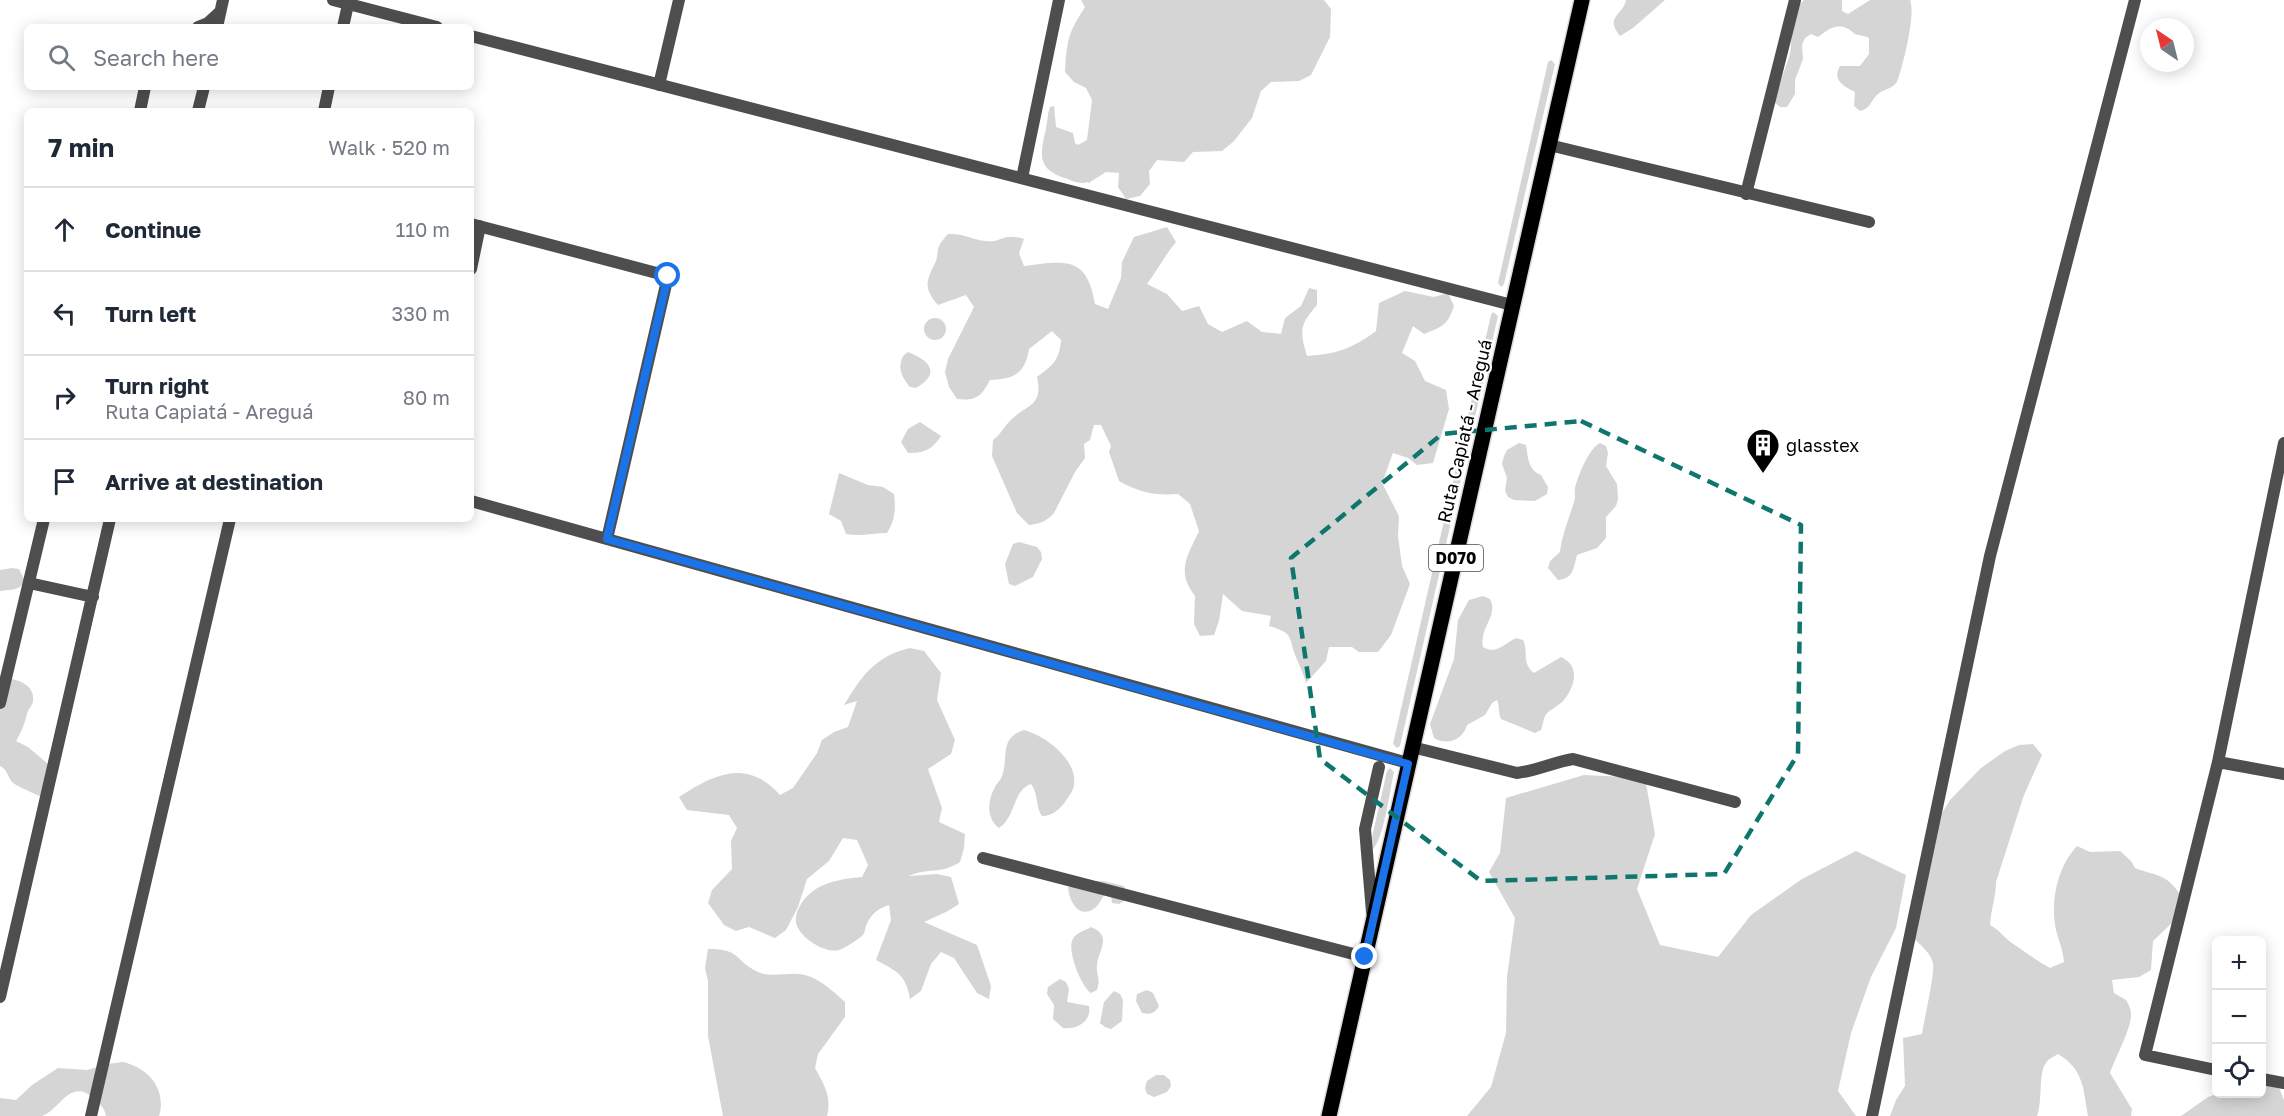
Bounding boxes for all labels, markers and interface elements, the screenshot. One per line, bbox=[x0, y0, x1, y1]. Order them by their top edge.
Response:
north arrow bbox=[2140, 18, 2194, 72]
search box bbox=[24, 24, 474, 90]
icon: search bbox=[45, 41, 78, 74]
text: Search here bbox=[93, 44, 219, 71]
text: 7 min bbox=[48, 132, 114, 163]
text: Walk · 520 m bbox=[328, 135, 450, 159]
icon: ahead bbox=[48, 213, 81, 246]
text: Continue bbox=[105, 216, 201, 243]
text: 110 m bbox=[396, 217, 450, 241]
route start bbox=[654, 262, 680, 288]
icon: left bbox=[48, 297, 81, 330]
text: Turn left bbox=[105, 300, 196, 327]
text: 330 m bbox=[392, 301, 450, 325]
street label: Ruta Capiatá - Areguá bbox=[1432, 337, 1496, 525]
text: Turn right bbox=[105, 372, 209, 399]
icon: right bbox=[48, 381, 81, 414]
text: 80 m bbox=[403, 385, 450, 409]
text: Ruta Capiatá - Areguá bbox=[105, 399, 313, 423]
building icon: glasstex bbox=[1745, 427, 1781, 474]
place label: glasstex bbox=[1786, 434, 1859, 456]
icon: arrive bbox=[48, 465, 81, 498]
text: Arrive at destination bbox=[105, 468, 323, 495]
road number: D070 bbox=[1429, 545, 1483, 571]
map controls bbox=[2212, 936, 2266, 1098]
button: + bbox=[2212, 936, 2266, 990]
route end bbox=[1351, 943, 1377, 969]
button: − bbox=[2212, 990, 2266, 1044]
button: locate bbox=[2212, 1044, 2266, 1098]

